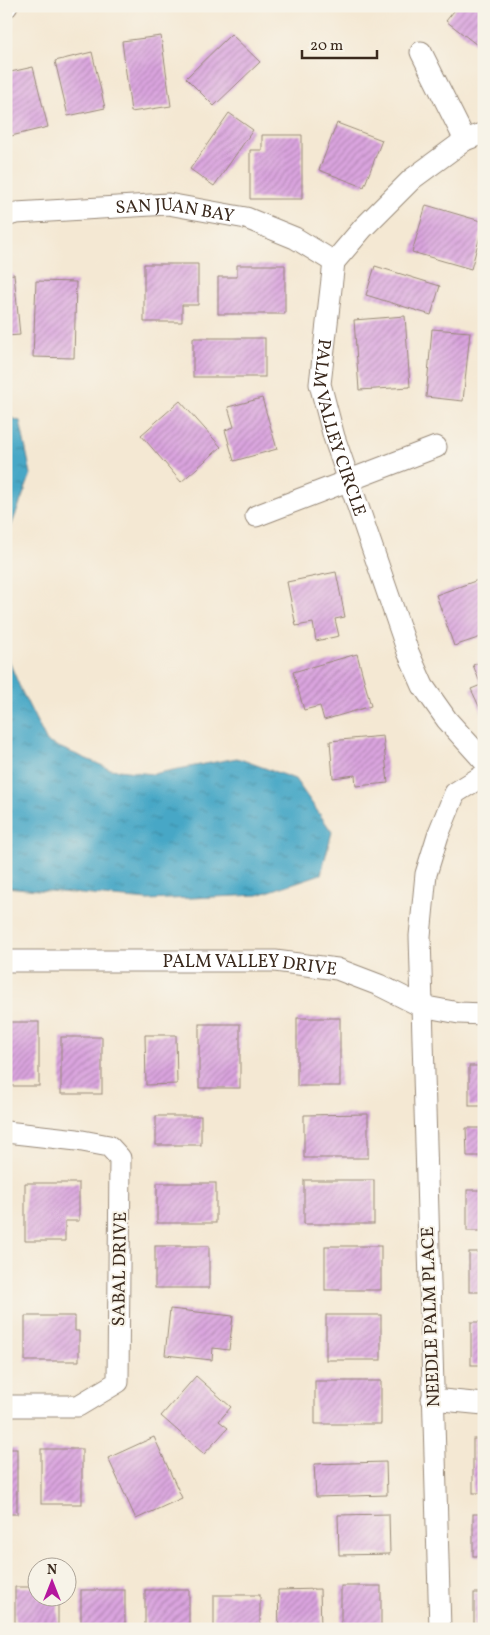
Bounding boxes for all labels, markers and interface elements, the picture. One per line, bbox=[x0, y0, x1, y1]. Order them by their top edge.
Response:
scale bar bbox=[302, 28, 378, 60]
text: 20 m bbox=[310, 36, 343, 57]
street label: SAN JUAN BAY bbox=[115, 193, 236, 230]
street label: PALM VALLEY CIRCLE bbox=[306, 337, 371, 520]
street label: PALM VALLEY DRIVE bbox=[163, 950, 339, 983]
street label: SABAL DRIVE bbox=[107, 1211, 134, 1327]
street label: NEEDLE PALM PLACE bbox=[416, 1226, 447, 1408]
north arrow bbox=[28, 1558, 78, 1608]
text: N bbox=[47, 1561, 57, 1580]

